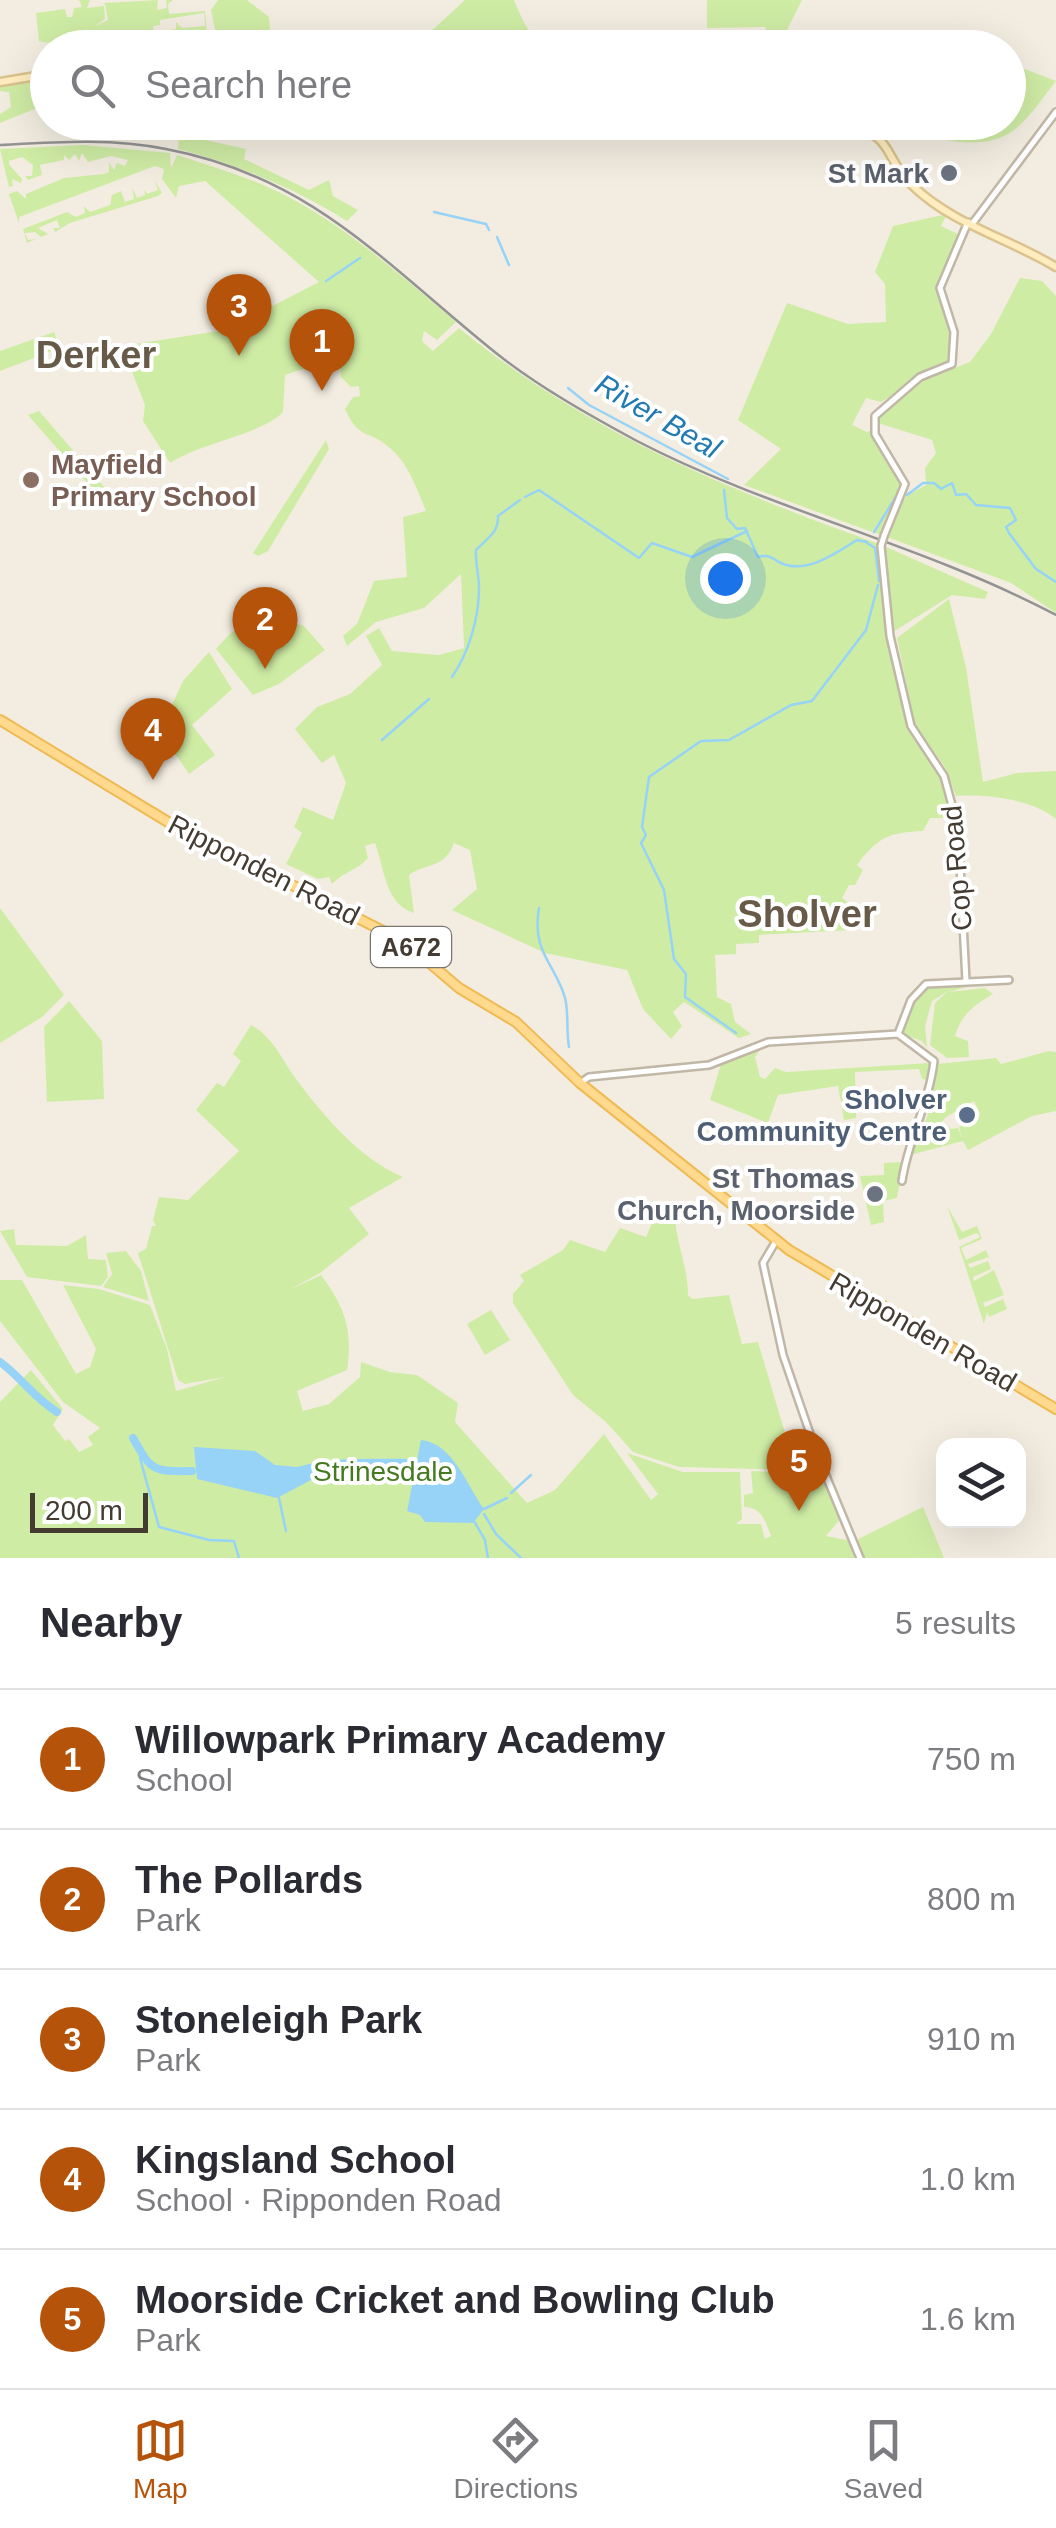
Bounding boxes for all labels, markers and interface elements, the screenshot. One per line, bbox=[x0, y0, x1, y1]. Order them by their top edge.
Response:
search box bbox=[30, 30, 1026, 140]
icon: search bbox=[65, 58, 120, 113]
text: Search here bbox=[145, 64, 352, 106]
place label: St Mark bbox=[828, 158, 929, 189]
marker: St Mark bbox=[938, 162, 960, 184]
pin: 3 bbox=[206, 274, 272, 356]
pin: 1 bbox=[290, 308, 354, 391]
district label: Derker bbox=[36, 334, 156, 376]
water label: River Beal bbox=[590, 367, 727, 466]
place label: Mayfield Primary School bbox=[51, 449, 256, 512]
marker: Mayfield Primary School bbox=[20, 469, 42, 491]
your location bbox=[700, 553, 751, 604]
pin: 2 bbox=[232, 586, 298, 669]
pin: 4 bbox=[120, 698, 186, 780]
street label: Cop Road bbox=[936, 804, 978, 932]
street label: Ripponden Road bbox=[163, 808, 365, 932]
district label: Sholver bbox=[737, 893, 877, 935]
road number: A672 bbox=[371, 927, 451, 967]
place label: Sholver Community Centre bbox=[697, 1084, 947, 1147]
marker: Sholver Community Centre bbox=[956, 1104, 978, 1126]
place label: St Thomas Church, Moorside bbox=[617, 1163, 855, 1226]
marker: St Thomas Church, Moorside bbox=[864, 1183, 886, 1205]
street label: Ripponden Road bbox=[824, 1266, 1022, 1398]
pin: 5 bbox=[766, 1428, 832, 1511]
map controls bbox=[936, 1438, 1026, 1528]
button: layers bbox=[936, 1438, 1026, 1528]
park label: Strinesdale bbox=[313, 1456, 453, 1487]
scale bar bbox=[30, 1488, 148, 1532]
text: 200 m bbox=[45, 1495, 123, 1526]
text: Nearby bbox=[40, 1599, 182, 1646]
text: 5 results bbox=[895, 1605, 1016, 1641]
text: Willowpark Primary Academy bbox=[135, 1719, 665, 1761]
text: 1 bbox=[64, 1741, 81, 1777]
text: 750 m bbox=[927, 1741, 1016, 1777]
text: School bbox=[135, 1762, 233, 1798]
text: The Pollards bbox=[135, 1859, 363, 1901]
text: 2 bbox=[64, 1881, 81, 1917]
text: 800 m bbox=[927, 1881, 1016, 1917]
text: Park bbox=[135, 1902, 201, 1938]
text: Stoneleigh Park bbox=[135, 1999, 422, 2041]
text: 3 bbox=[64, 2021, 81, 2057]
text: 910 m bbox=[927, 2021, 1016, 2057]
text: Park bbox=[135, 2042, 201, 2078]
text: Kingsland School bbox=[135, 2139, 456, 2181]
text: 4 bbox=[64, 2161, 81, 2197]
text: 1.0 km bbox=[920, 2161, 1016, 2197]
text: School · Ripponden Road bbox=[135, 2182, 501, 2218]
text: Moorside Cricket and Bowling Club bbox=[135, 2279, 775, 2321]
text: 5 bbox=[64, 2301, 81, 2337]
text: 1.6 km bbox=[920, 2301, 1016, 2337]
text: Park bbox=[135, 2322, 201, 2358]
tab: Map bbox=[133, 2413, 188, 2505]
tab: Directions bbox=[454, 2413, 578, 2505]
tab: Saved bbox=[844, 2413, 923, 2505]

